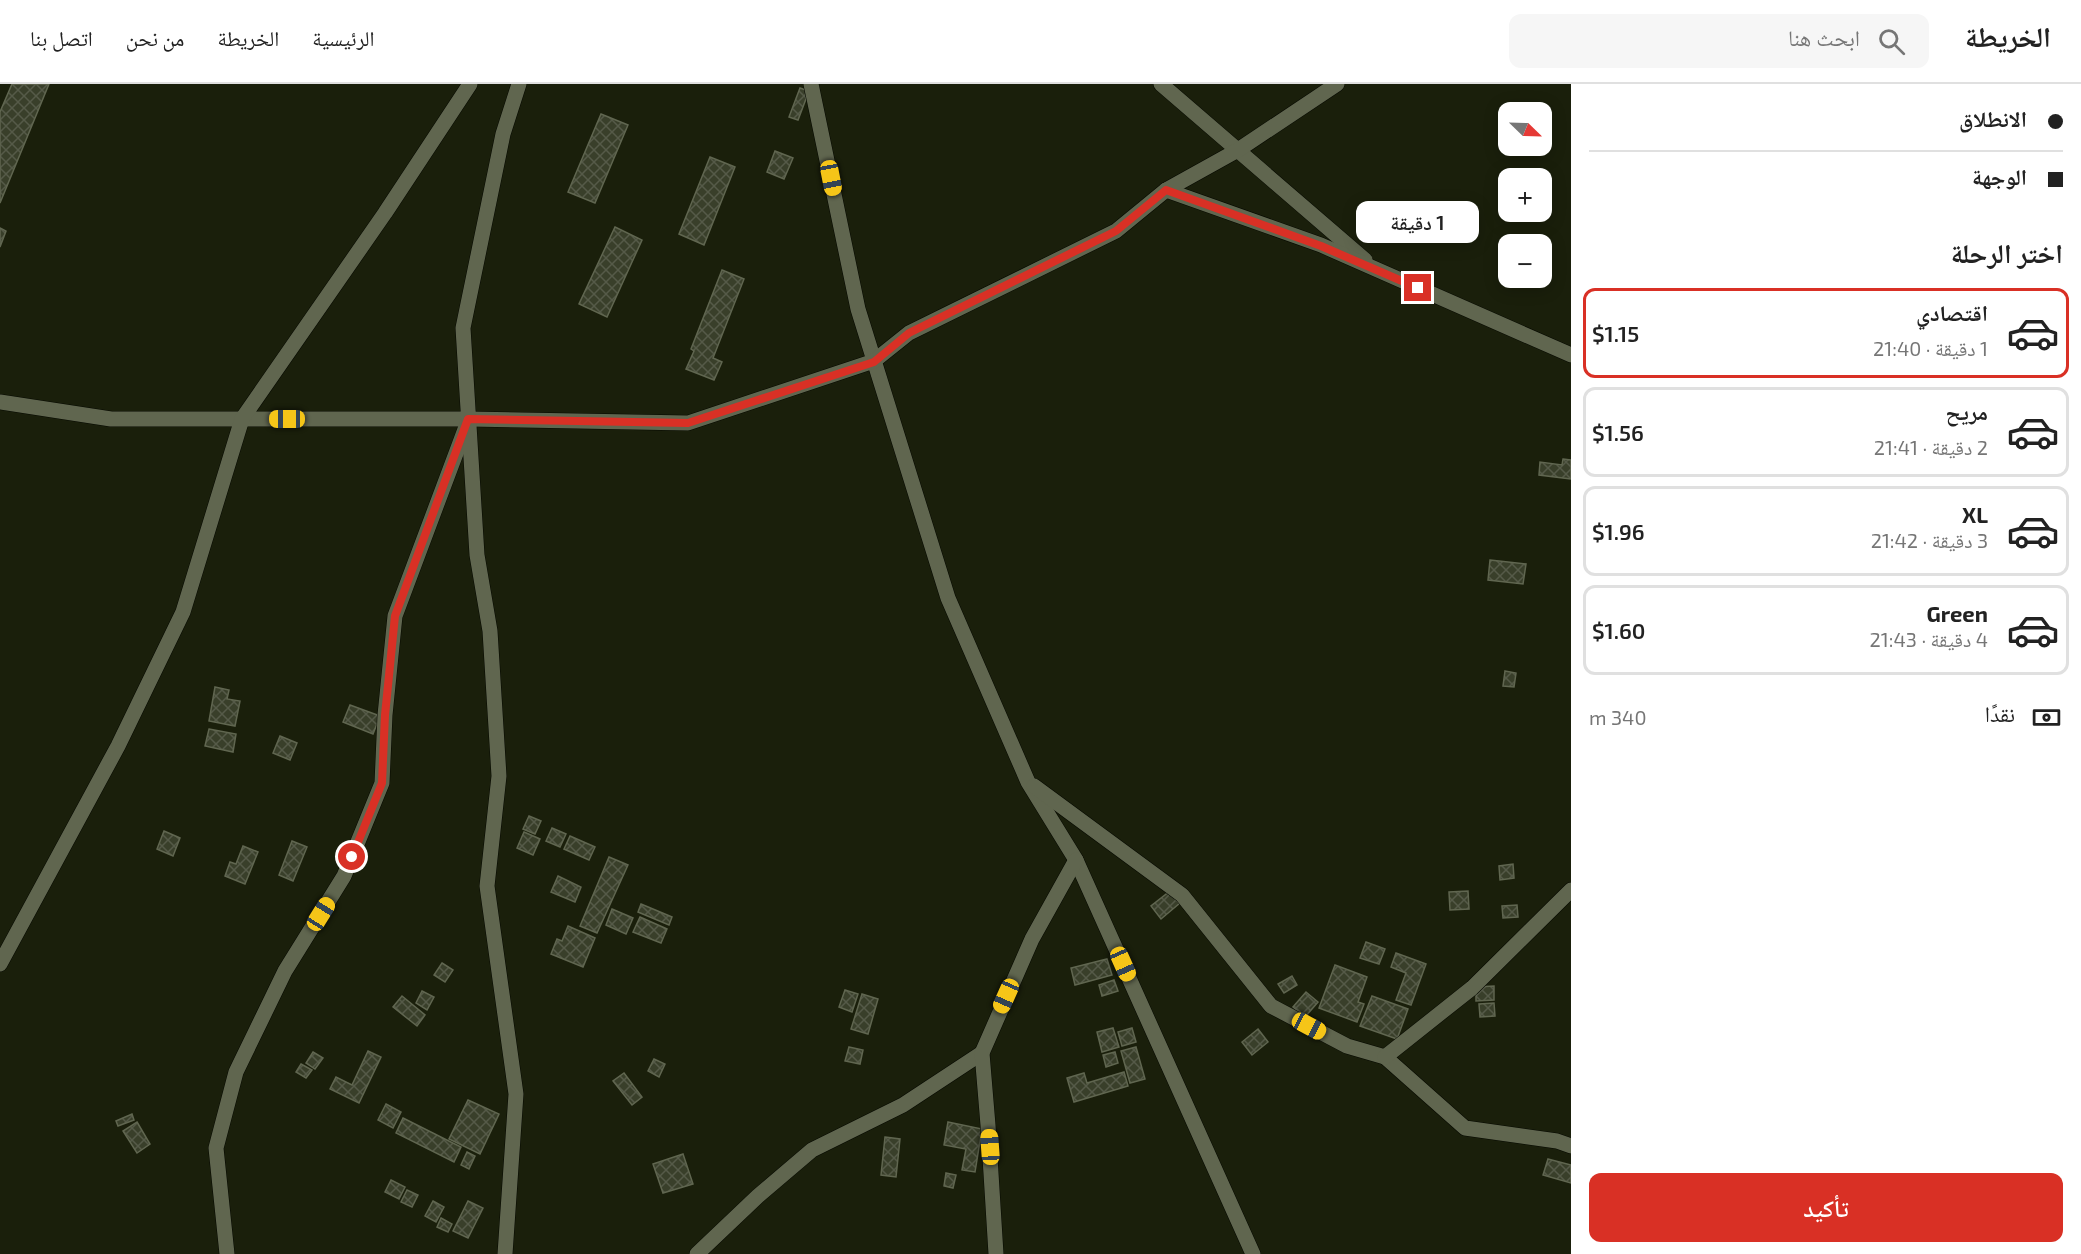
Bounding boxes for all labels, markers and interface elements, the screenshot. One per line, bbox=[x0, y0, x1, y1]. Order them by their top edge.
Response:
search box bbox=[1509, 14, 1929, 68]
text: الخريطة bbox=[1965, 19, 2051, 53]
text: ابحث هنا bbox=[1788, 24, 1860, 50]
text: اتصل بنا bbox=[30, 25, 93, 50]
text: من نحن bbox=[126, 25, 184, 50]
text: الخريطة bbox=[217, 25, 279, 50]
text: الرئيسية bbox=[312, 25, 375, 50]
icon: search bbox=[1875, 25, 1908, 58]
north arrow bbox=[1498, 102, 1552, 156]
map controls bbox=[1498, 102, 1552, 288]
text: الانطلاق bbox=[1959, 105, 2027, 131]
car bbox=[819, 159, 843, 197]
text: الوجهة bbox=[1972, 163, 2027, 189]
button: + bbox=[1498, 168, 1552, 222]
callout: 1 دقيقة bbox=[1356, 201, 1480, 243]
text: 1 دقيقة bbox=[1390, 210, 1445, 234]
button: − bbox=[1498, 234, 1552, 288]
text: اختر الرحلة bbox=[1951, 236, 2063, 268]
route end bbox=[1404, 274, 1431, 301]
text: اقتصادي bbox=[1916, 299, 1988, 325]
icon: car bbox=[2006, 306, 2060, 360]
text: $1.15 bbox=[1592, 320, 1639, 346]
text: 1 دقيقة · 21:40 bbox=[1873, 336, 1988, 360]
text: مريح bbox=[1945, 398, 1988, 424]
icon: car bbox=[2006, 405, 2060, 459]
car bbox=[269, 410, 305, 428]
text: $1.56 bbox=[1592, 419, 1644, 445]
text: 2 دقيقة · 21:41 bbox=[1874, 435, 1988, 459]
text: XL bbox=[1962, 501, 1988, 527]
icon: car bbox=[2006, 504, 2060, 558]
text: $1.96 bbox=[1592, 518, 1645, 544]
text: 3 دقيقة · 21:42 bbox=[1871, 528, 1988, 552]
text: Green bbox=[1926, 600, 1988, 626]
icon: car bbox=[2006, 603, 2060, 657]
text: $1.60 bbox=[1592, 617, 1645, 643]
text: 4 دقيقة · 21:43 bbox=[1870, 627, 1988, 651]
text: نقدًا bbox=[1985, 700, 2015, 726]
icon: cash bbox=[2030, 701, 2063, 734]
text: 340 m bbox=[1589, 705, 1646, 729]
route start bbox=[338, 843, 365, 870]
car bbox=[304, 894, 338, 934]
car bbox=[1107, 944, 1139, 984]
car bbox=[990, 976, 1022, 1016]
car bbox=[1289, 1010, 1329, 1042]
car bbox=[980, 1128, 1000, 1166]
button: تأكيد bbox=[1589, 1173, 2063, 1242]

